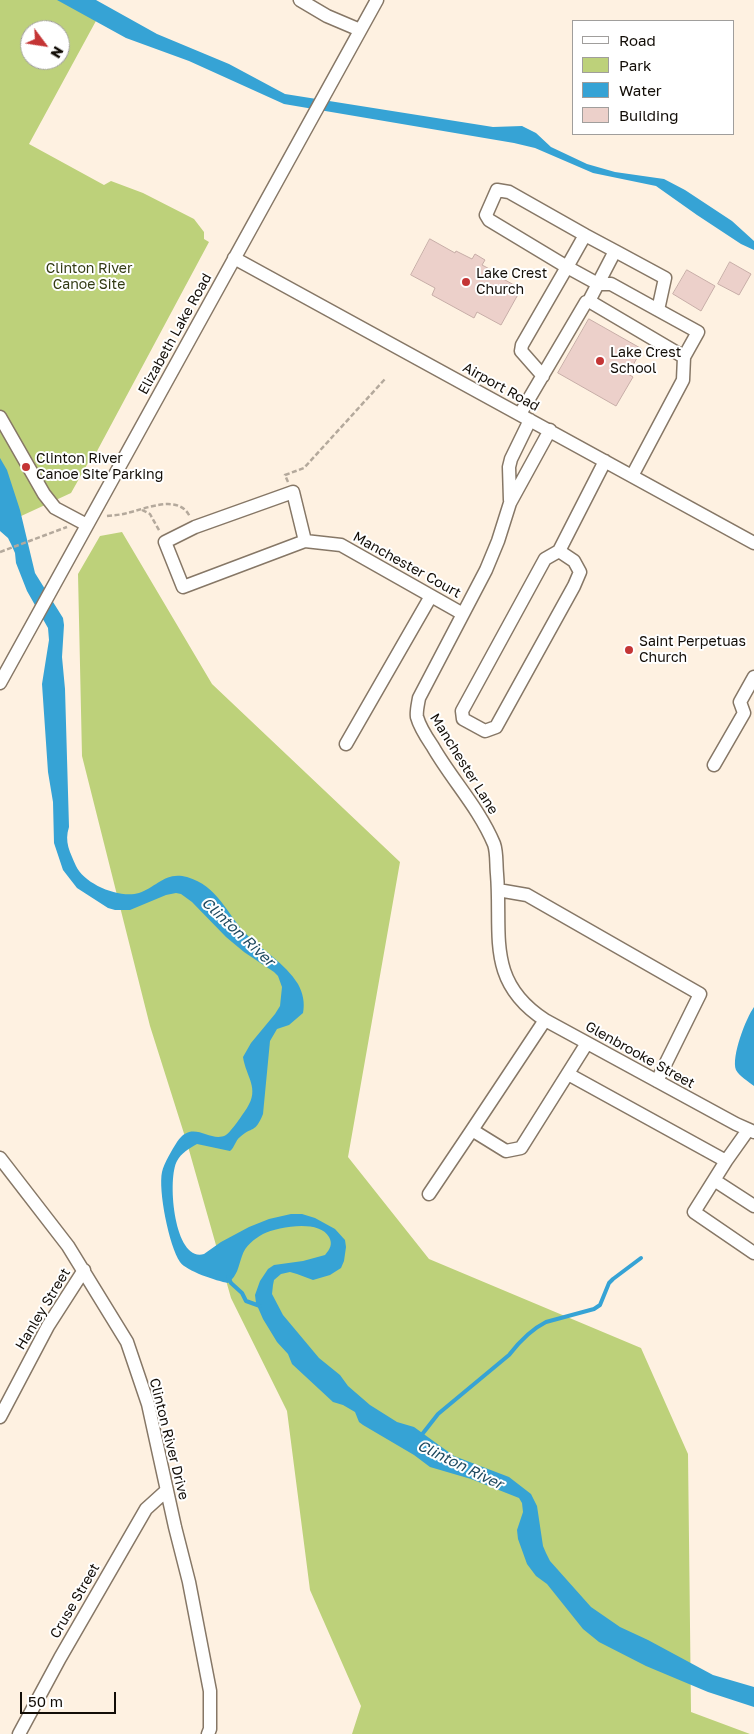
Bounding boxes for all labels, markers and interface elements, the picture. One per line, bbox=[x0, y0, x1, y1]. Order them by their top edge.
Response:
north arrow bbox=[20, 20, 70, 70]
legend bbox=[572, 20, 734, 135]
text: Road bbox=[619, 31, 656, 49]
text: N bbox=[47, 44, 67, 61]
text: Park bbox=[619, 56, 651, 74]
text: Water bbox=[619, 81, 662, 99]
text: Building bbox=[619, 106, 679, 124]
park label: Clinton River Canoe Site bbox=[46, 261, 132, 294]
place label: Lake Crest Church bbox=[476, 266, 547, 298]
street label: Elizabeth Lake Road bbox=[135, 271, 215, 397]
marker: Lake Crest Church bbox=[460, 276, 472, 288]
place label: Lake Crest School bbox=[610, 345, 681, 378]
marker: Lake Crest School bbox=[594, 355, 606, 367]
street label: Airport Road bbox=[460, 359, 542, 415]
place label: Clinton River Canoe Site Parking bbox=[36, 451, 163, 484]
marker: Clinton River Canoe Site Parking bbox=[20, 461, 32, 473]
street label: Manchester Court bbox=[350, 528, 464, 602]
place label: Saint Perpetuas Church bbox=[639, 634, 746, 666]
marker: Saint Perpetuas Church bbox=[623, 644, 635, 656]
street label: Manchester Lane bbox=[426, 710, 502, 818]
water label: Clinton River bbox=[198, 894, 278, 970]
street label: Glenbrooke Street bbox=[582, 1018, 698, 1092]
street label: Hanley Street bbox=[12, 1265, 74, 1353]
street label: Clinton River Drive bbox=[146, 1376, 192, 1502]
water label: Clinton River bbox=[414, 1437, 506, 1493]
street label: Cruse Street bbox=[47, 1560, 103, 1642]
scale bar bbox=[22, 1682, 119, 1714]
text: 50 m bbox=[28, 1692, 63, 1710]

